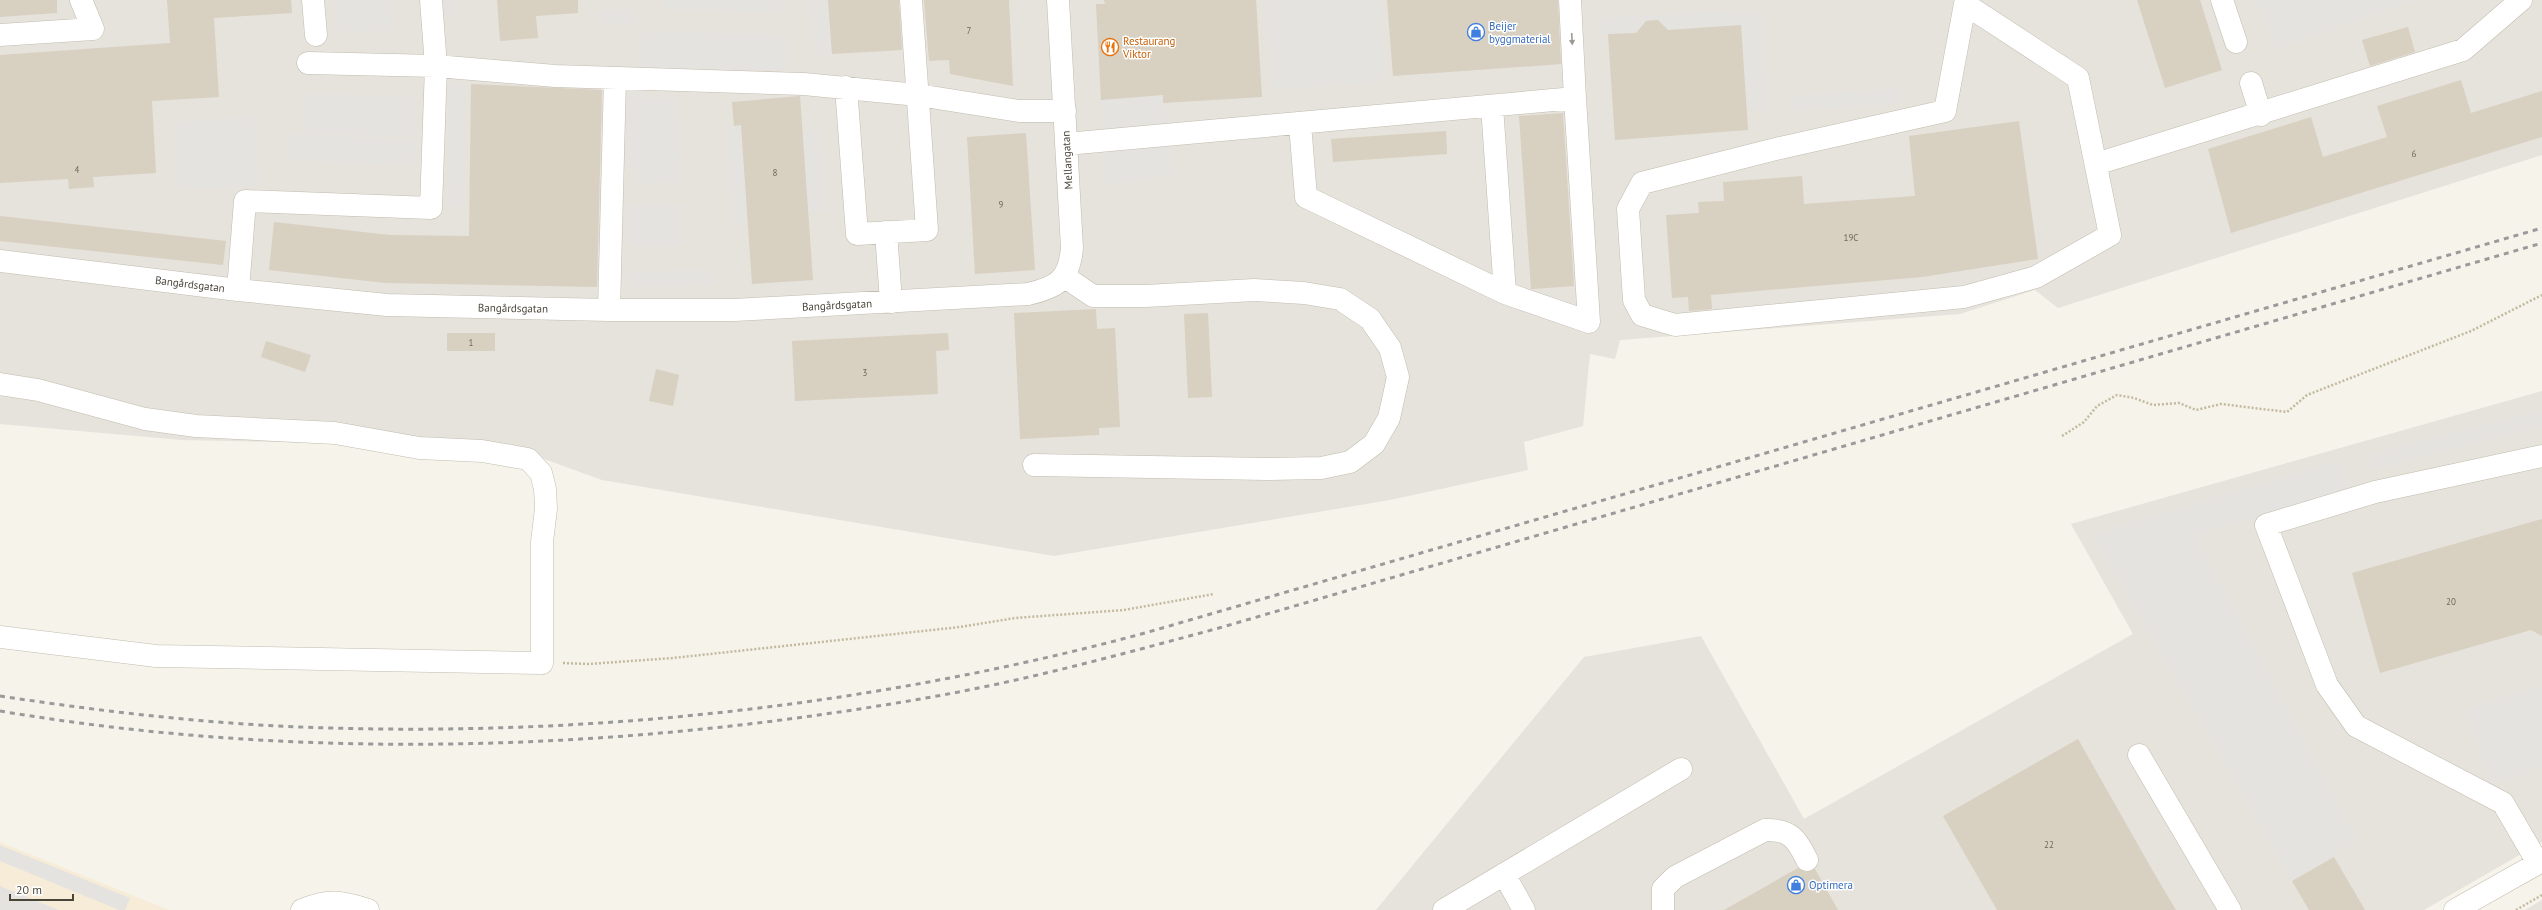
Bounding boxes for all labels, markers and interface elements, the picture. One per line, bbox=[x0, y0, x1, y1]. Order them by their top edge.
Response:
place label: Beijer byggmaterial bbox=[1489, 19, 1551, 46]
shop icon: Beijer byggmaterial bbox=[1466, 22, 1486, 42]
house number: 7 bbox=[967, 25, 972, 36]
one-way arrow bbox=[1569, 33, 1576, 45]
place label: Restaurang Viktor bbox=[1122, 34, 1176, 61]
restaurant icon: Restaurang Viktor bbox=[1100, 37, 1120, 57]
street label: Mellangatan bbox=[1058, 130, 1076, 190]
house number: 6 bbox=[2412, 148, 2417, 159]
house number: 4 bbox=[75, 164, 80, 175]
house number: 8 bbox=[773, 167, 778, 178]
house number: 9 bbox=[999, 199, 1004, 210]
house number: 19C bbox=[1844, 232, 1858, 243]
street label: Bangårdsgatan bbox=[154, 273, 226, 295]
street label: Bangårdsgatan bbox=[802, 296, 872, 314]
street label: Bangårdsgatan bbox=[478, 300, 548, 316]
house number: 1 bbox=[469, 337, 474, 348]
house number: 3 bbox=[863, 367, 868, 378]
house number: 20 bbox=[2446, 596, 2456, 607]
house number: 22 bbox=[2044, 839, 2054, 850]
shop icon: Optimera bbox=[1786, 875, 1806, 895]
scale bar bbox=[10, 876, 73, 902]
place label: Optimera bbox=[1809, 878, 1853, 892]
text: 20 m bbox=[16, 882, 42, 897]

